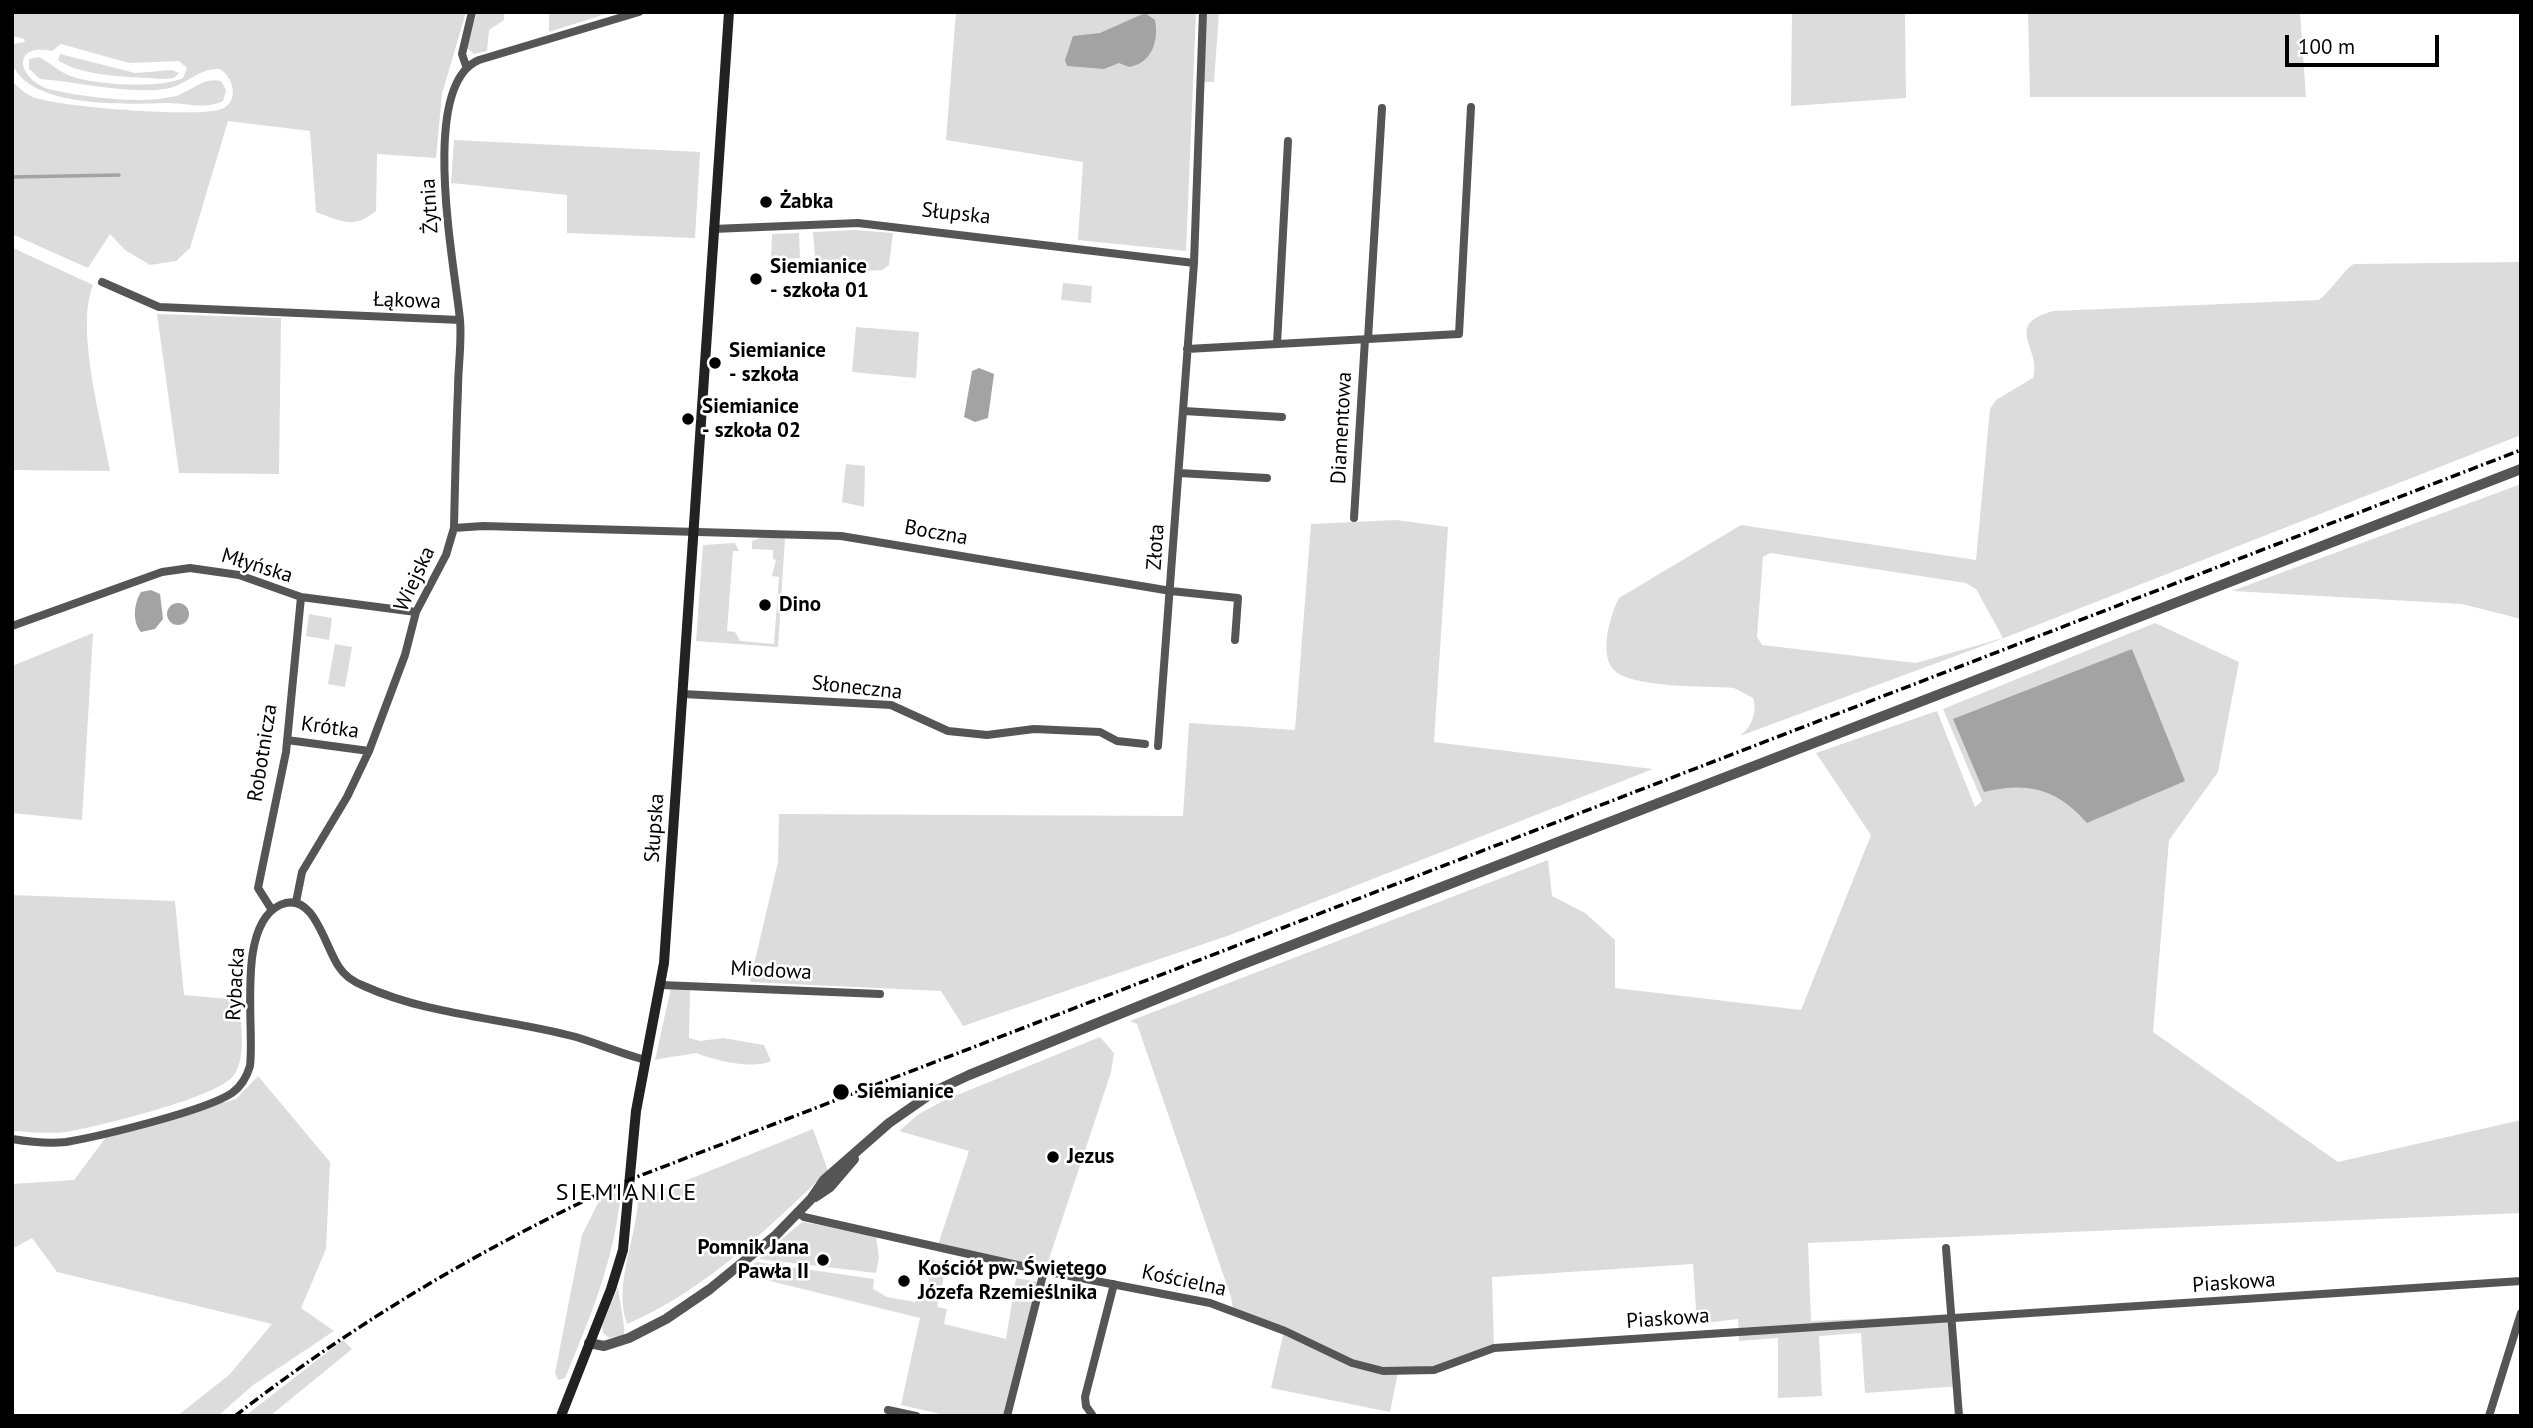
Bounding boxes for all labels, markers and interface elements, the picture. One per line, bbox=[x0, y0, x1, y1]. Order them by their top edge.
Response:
scale bar bbox=[2288, 21, 2442, 65]
text: 100 m bbox=[2298, 33, 2355, 60]
street label: Żytnia bbox=[416, 178, 444, 234]
place label: Żabka bbox=[780, 189, 833, 215]
marker: Żabka bbox=[758, 194, 774, 210]
street label: Słupska bbox=[920, 198, 992, 230]
place label: Siemianice - szkoła 01 bbox=[770, 254, 869, 304]
marker: Siemianice - szkoła 01 bbox=[748, 271, 764, 287]
street label: Łąkowa bbox=[373, 287, 441, 315]
place label: Siemianice - szkoła bbox=[729, 338, 826, 388]
marker: Siemianice - szkoła bbox=[707, 355, 723, 371]
street label: Diamentowa bbox=[1326, 371, 1358, 485]
place label: Siemianice - szkoła 02 bbox=[702, 394, 801, 444]
marker: Siemianice - szkoła 02 bbox=[680, 411, 696, 427]
street label: Boczna bbox=[902, 515, 970, 551]
street label: Złota bbox=[1142, 523, 1170, 571]
street label: Młyńska bbox=[218, 543, 296, 589]
street label: Wiejska bbox=[389, 543, 441, 615]
place label: Dino bbox=[779, 592, 821, 618]
marker: Dino bbox=[757, 597, 773, 613]
street label: Słoneczna bbox=[810, 671, 904, 705]
street label: Robotnicza bbox=[243, 702, 283, 804]
street label: Krótka bbox=[299, 711, 361, 745]
street label: Słupska bbox=[640, 793, 670, 863]
street label: Rybacka bbox=[221, 947, 251, 1021]
street label: Miodowa bbox=[730, 956, 812, 986]
place label: Siemianice bbox=[857, 1079, 954, 1105]
marker: Siemianice bbox=[831, 1082, 851, 1102]
place label: Jezus bbox=[1067, 1144, 1114, 1170]
marker: Jezus bbox=[1045, 1149, 1061, 1165]
district label: SIEMIANICE bbox=[557, 1179, 697, 1207]
place label: Pomnik Jana Pawła II bbox=[698, 1235, 809, 1285]
marker: Pomnik Jana Pawła II bbox=[815, 1252, 831, 1268]
place label: Kościół pw. Świętego Józefa Rzemieślnika bbox=[918, 1256, 1107, 1306]
street label: Kościelna bbox=[1139, 1260, 1229, 1302]
street label: Piaskowa bbox=[2192, 1268, 2276, 1298]
marker: Kościół pw. Świętego Józefa Rzemieślnika bbox=[896, 1273, 912, 1289]
street label: Piaskowa bbox=[1626, 1304, 1710, 1334]

